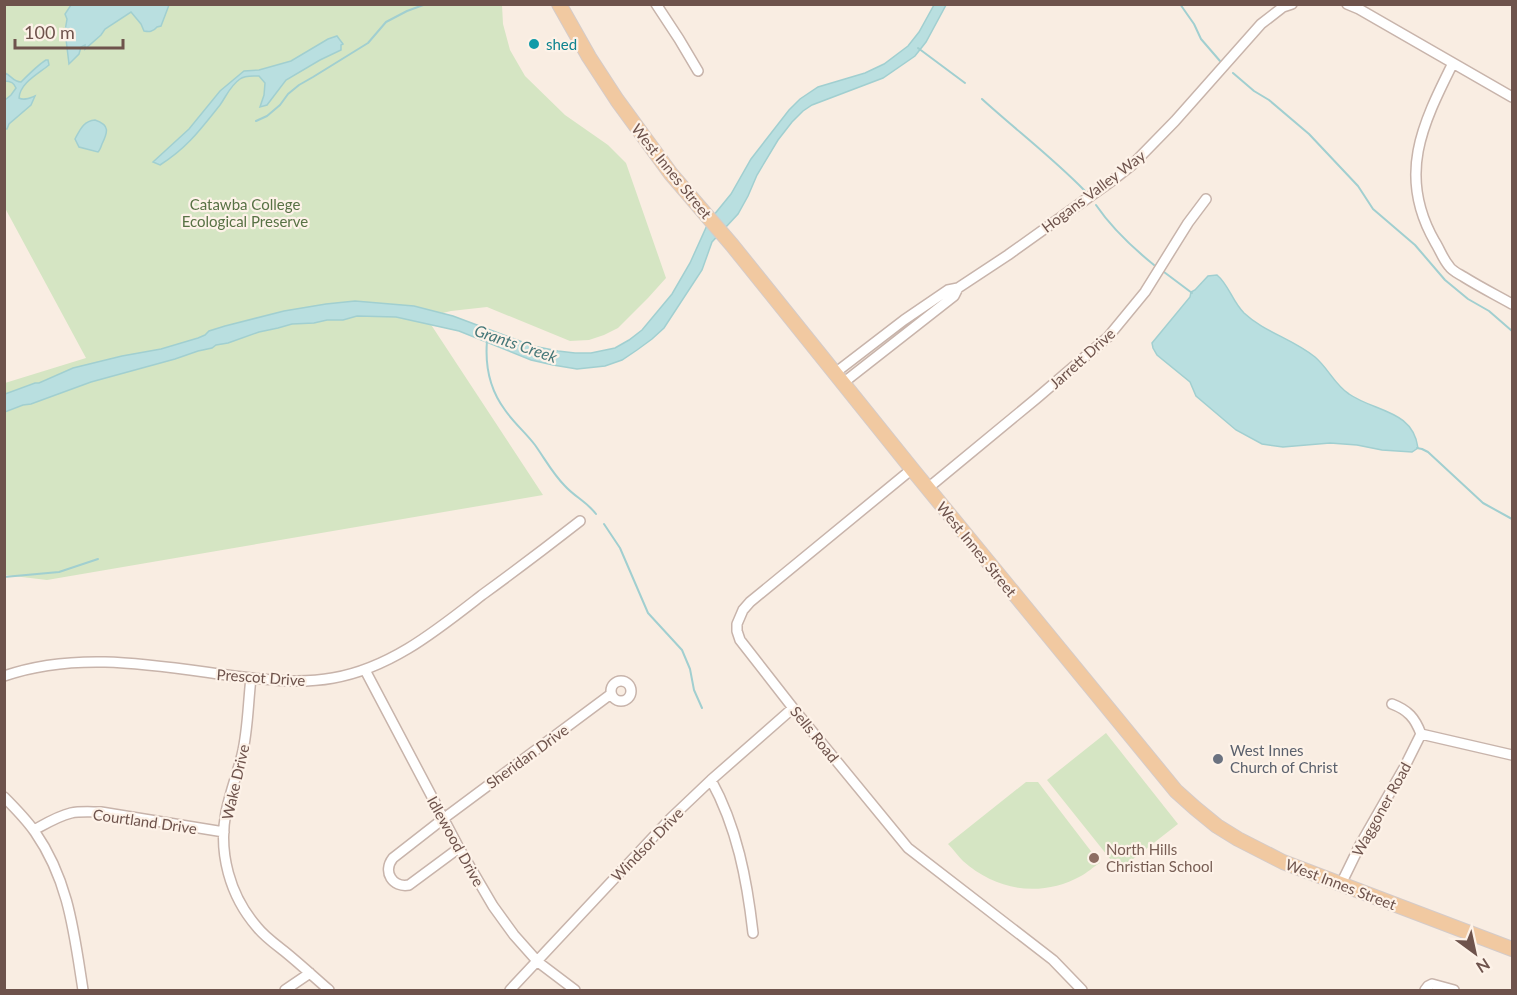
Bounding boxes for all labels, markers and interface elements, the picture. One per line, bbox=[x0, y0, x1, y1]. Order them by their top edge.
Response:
scale bar bbox=[15, 12, 123, 50]
text: 100 m bbox=[24, 21, 75, 43]
place label: shed bbox=[546, 35, 577, 53]
marker: shed bbox=[527, 37, 541, 51]
street label: West Innes Street bbox=[628, 120, 716, 223]
street label: Hogans Valley Way bbox=[1038, 146, 1149, 236]
park label: Catawba College Ecological Preserve bbox=[182, 195, 308, 230]
water label: Grants Creek bbox=[472, 320, 560, 366]
street label: Jarrett Drive bbox=[1046, 324, 1118, 392]
street label: West Innes Street bbox=[933, 498, 1021, 601]
street label: Prescot Drive bbox=[216, 665, 306, 689]
street label: Sells Road bbox=[787, 702, 843, 766]
street label: Sheridan Drive bbox=[482, 720, 572, 792]
place label: West Innes Church of Christ bbox=[1230, 741, 1338, 776]
street label: Wake Drive bbox=[218, 742, 252, 821]
marker: West Innes Church of Christ bbox=[1211, 752, 1225, 766]
street label: Waggoner Road bbox=[1348, 759, 1414, 859]
street label: Idlewood Drive bbox=[424, 793, 488, 889]
street label: Windsor Drive bbox=[607, 803, 687, 885]
street label: Courtland Drive bbox=[92, 805, 198, 837]
place label: North Hills Christian School bbox=[1106, 840, 1213, 875]
marker: North Hills Christian School bbox=[1087, 851, 1101, 865]
street label: West Innes Street bbox=[1283, 855, 1399, 914]
north arrow bbox=[1445, 923, 1505, 983]
text: N bbox=[1473, 955, 1494, 977]

